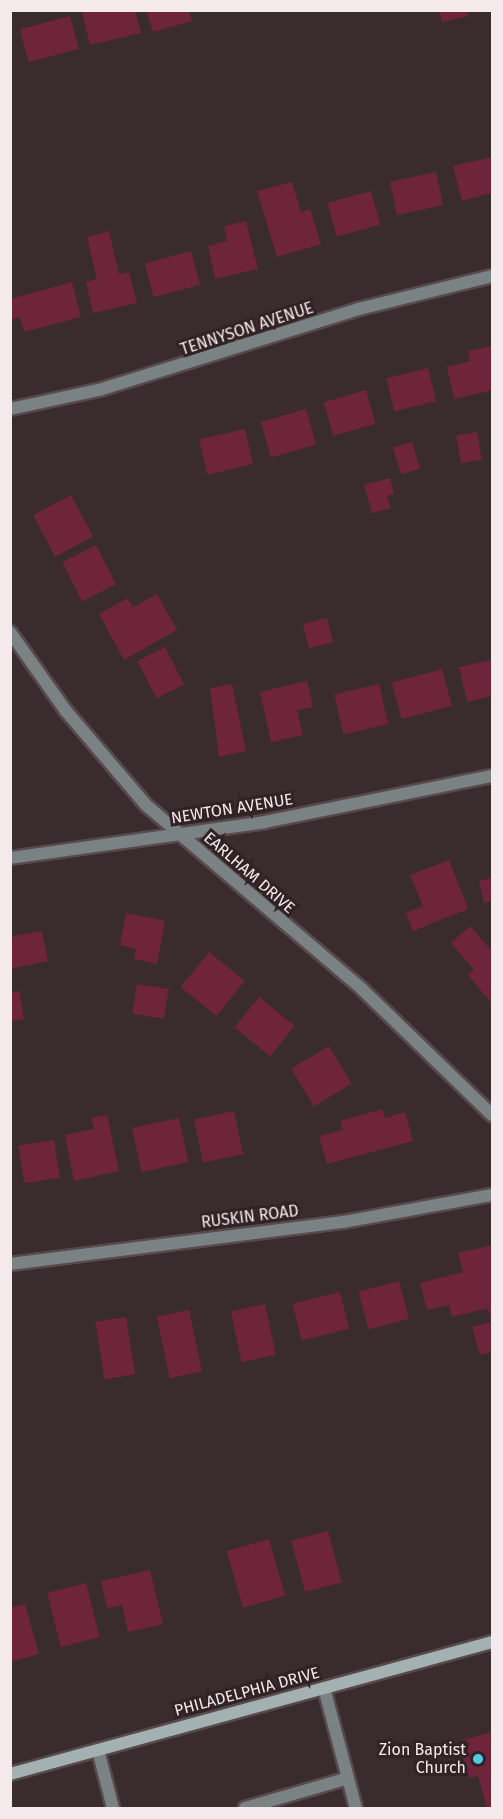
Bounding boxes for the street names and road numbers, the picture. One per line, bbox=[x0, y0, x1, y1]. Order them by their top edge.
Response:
street label: TENNYSON AVENUE bbox=[178, 298, 316, 360]
street label: NEWTON AVENUE bbox=[170, 790, 294, 828]
street label: EARLHAM DRIVE bbox=[200, 828, 298, 918]
street label: RUSKIN ROAD bbox=[200, 1201, 300, 1233]
street label: PHILADELPHIA DRIVE bbox=[172, 1663, 322, 1721]

